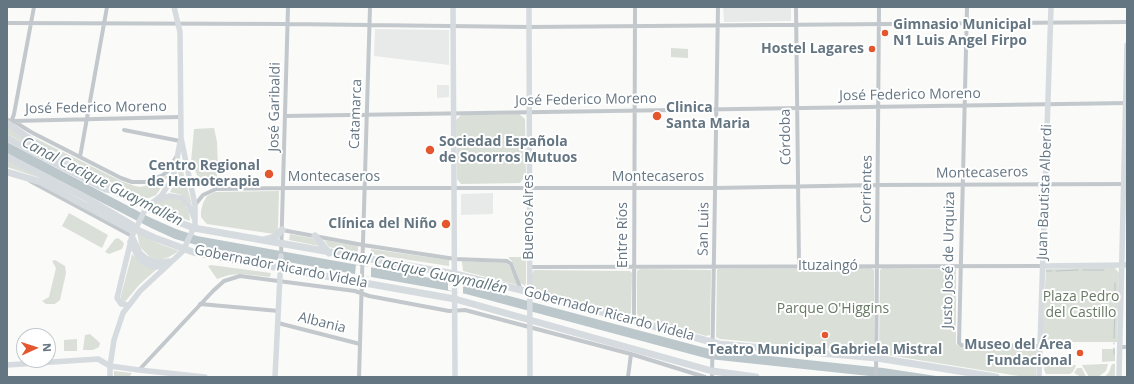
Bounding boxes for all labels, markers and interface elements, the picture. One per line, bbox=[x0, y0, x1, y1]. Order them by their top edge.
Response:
place label: Gimnasio Municipal N1 Luis Angel Firpo bbox=[893, 17, 1031, 50]
marker: Gimnasio Municipal N1 Luis Angel Firpo bbox=[880, 28, 890, 38]
place label: Hostel Lagares bbox=[761, 41, 864, 57]
marker: Hostel Lagares bbox=[867, 44, 877, 54]
street label: José Garibaldi bbox=[266, 62, 284, 152]
street label: Catamarca bbox=[346, 79, 366, 149]
street label: José Federico Moreno bbox=[839, 85, 981, 105]
street label: José Federico Moreno bbox=[515, 90, 657, 110]
street label: José Federico Moreno bbox=[25, 98, 167, 118]
place label: Clinica Santa Maria bbox=[666, 100, 750, 132]
street label: Córdoba bbox=[777, 109, 795, 165]
marker: Clinica Santa Maria bbox=[651, 110, 663, 122]
street label: Juan Bautista Alberdi bbox=[1034, 124, 1056, 260]
water label: Canal Cacique Guaymallén bbox=[19, 134, 185, 230]
place label: Sociedad Española de Socorros Mutuos bbox=[439, 134, 577, 166]
marker: Sociedad Española de Socorros Mutuos bbox=[424, 144, 436, 156]
street label: Corrientes bbox=[858, 155, 876, 223]
place label: Centro Regional de Hemoterapia bbox=[147, 158, 260, 190]
street label: Montecaseros bbox=[936, 164, 1028, 182]
marker: Centro Regional de Hemoterapia bbox=[263, 168, 275, 180]
street label: Montecaseros bbox=[288, 169, 380, 185]
street label: Montecaseros bbox=[612, 169, 704, 185]
street label: Buenos Aires bbox=[521, 174, 537, 260]
street label: Justo José de Urquiza bbox=[939, 191, 959, 329]
street label: Entre Ríos bbox=[615, 202, 631, 268]
street label: San Luis bbox=[695, 202, 713, 256]
place label: Clínica del Niño bbox=[328, 216, 437, 232]
marker: Clínica del Niño bbox=[440, 218, 452, 230]
street label: Gobernador Ricardo Videla bbox=[193, 242, 369, 292]
water label: Canal Cacique Guaymallén bbox=[331, 244, 509, 298]
street label: Ituzaingó bbox=[798, 258, 858, 274]
street label: Gobernador Ricardo Videla bbox=[522, 283, 696, 345]
park label: Plaza Pedro del Castillo bbox=[1043, 289, 1119, 322]
park label: Parque O'Higgins bbox=[777, 301, 889, 317]
street label: Albania bbox=[296, 309, 348, 337]
north arrow bbox=[16, 328, 56, 368]
marker: Teatro Municipal Gabriela Mistral bbox=[820, 330, 830, 340]
place label: Museo del Área Fundacional bbox=[964, 337, 1072, 370]
place label: Teatro Municipal Gabriela Mistral bbox=[708, 342, 942, 358]
text: N bbox=[40, 343, 55, 352]
marker: Museo del Área Fundacional bbox=[1075, 348, 1085, 358]

